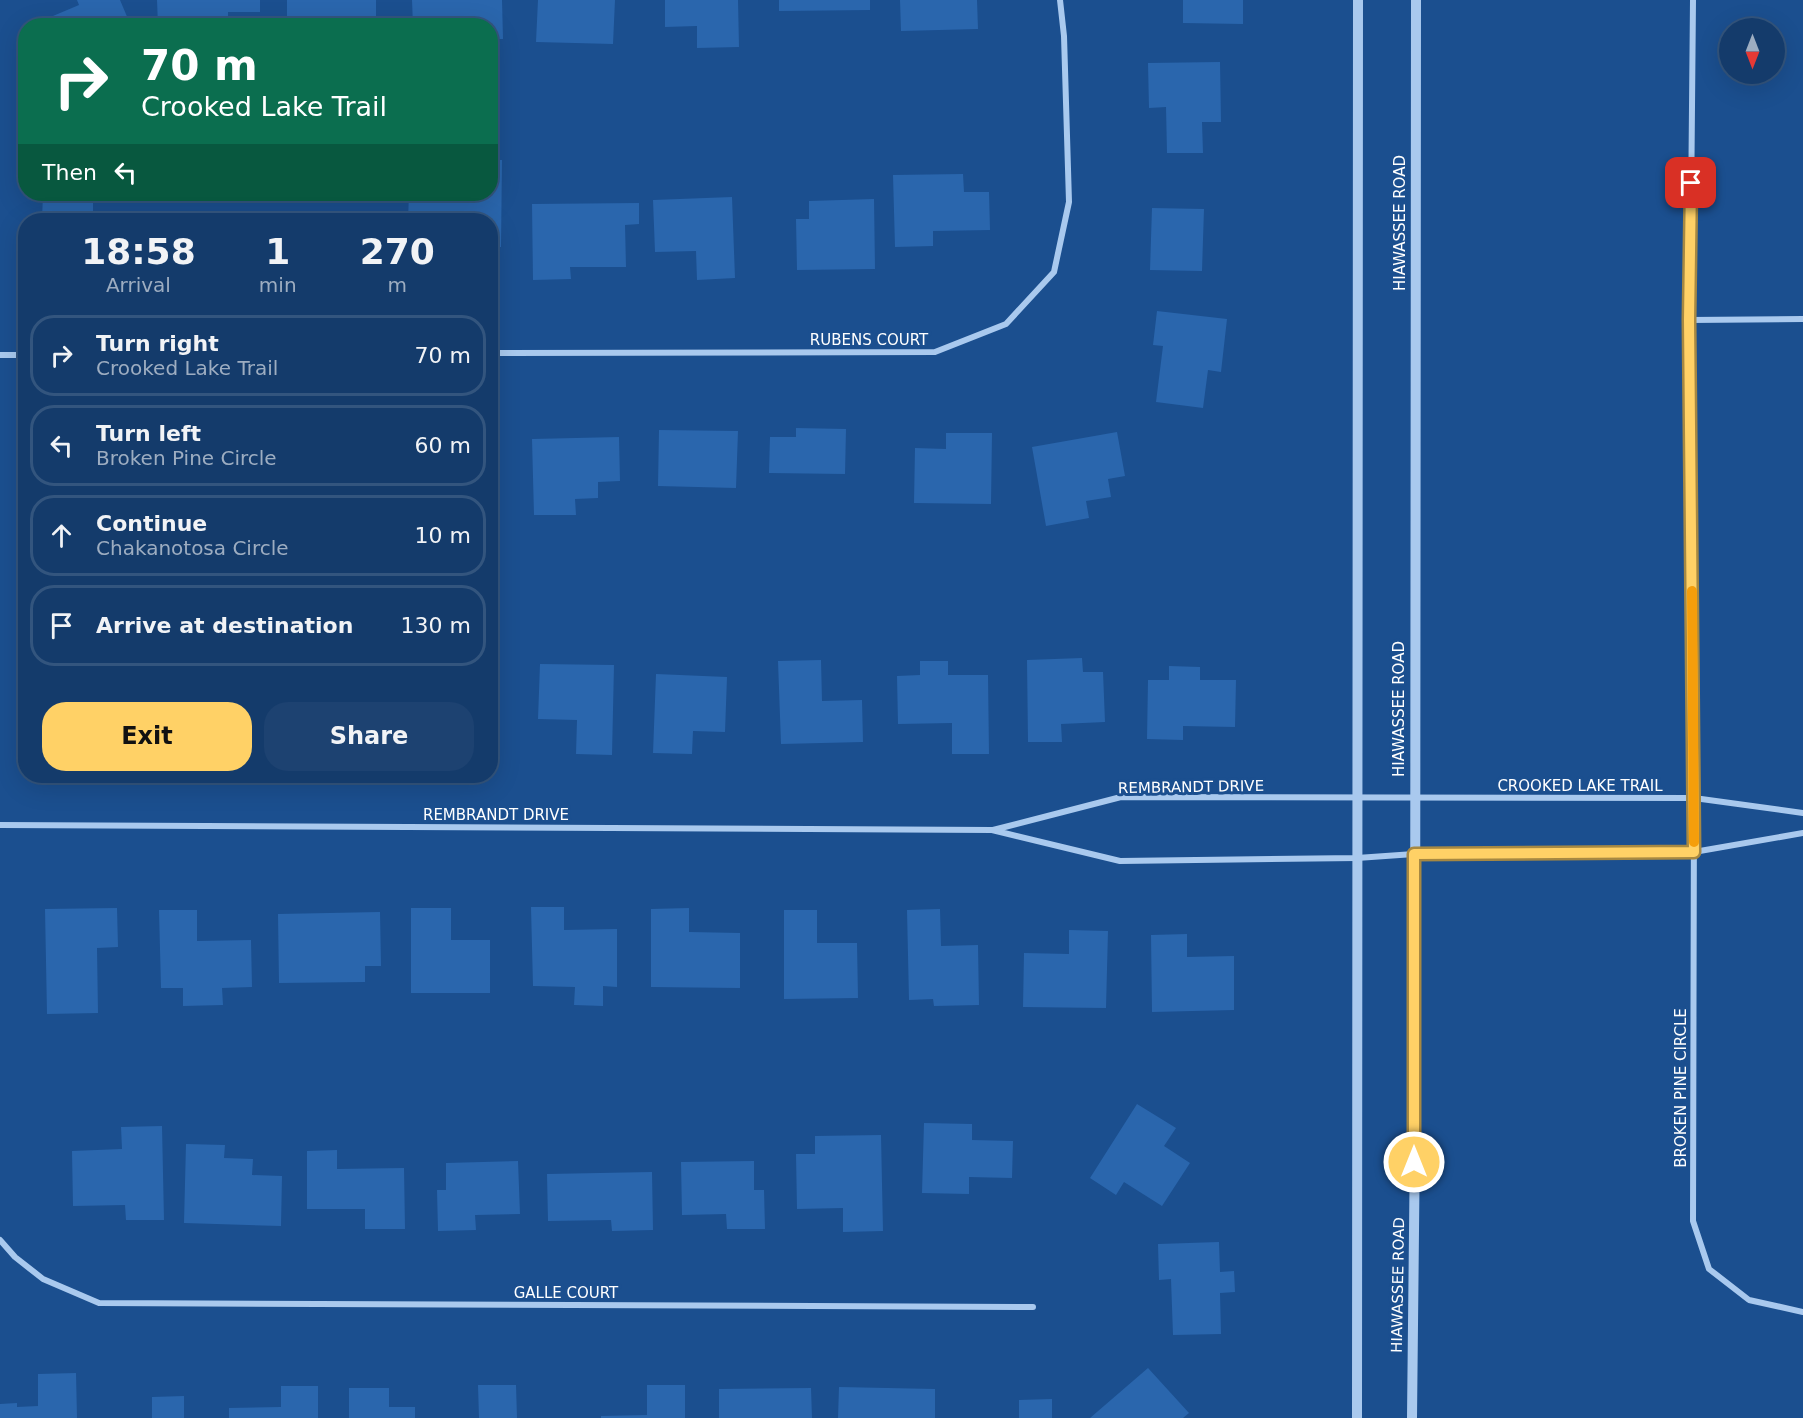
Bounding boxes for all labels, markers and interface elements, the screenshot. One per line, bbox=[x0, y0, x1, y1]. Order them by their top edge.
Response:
north arrow bbox=[1719, 18, 1785, 84]
map controls bbox=[1719, 18, 1785, 84]
text: 70 m bbox=[141, 41, 258, 90]
icon: right bbox=[42, 42, 120, 120]
text: Crooked Lake Trail bbox=[141, 91, 387, 122]
street label: HIAWASSEE ROAD bbox=[1391, 155, 1409, 291]
icon: left bbox=[109, 156, 142, 189]
pin bbox=[1665, 157, 1716, 208]
text: Then bbox=[42, 160, 97, 185]
icon: arrive bbox=[1674, 166, 1707, 199]
text: 18:58 bbox=[81, 231, 196, 272]
text: 1 bbox=[265, 231, 290, 272]
text: 270 bbox=[360, 231, 435, 272]
text: Arrival bbox=[106, 273, 171, 297]
text: min bbox=[259, 273, 297, 297]
text: m bbox=[388, 273, 407, 297]
text: Turn right bbox=[96, 331, 219, 356]
street label: RUBENS COURT bbox=[810, 331, 929, 349]
icon: right bbox=[45, 339, 78, 372]
text: 70 m bbox=[415, 343, 471, 368]
text: Crooked Lake Trail bbox=[96, 356, 278, 380]
text: Turn left bbox=[96, 421, 201, 446]
icon: left bbox=[45, 429, 78, 462]
text: 60 m bbox=[415, 433, 471, 458]
text: Broken Pine Circle bbox=[96, 446, 277, 470]
text: Continue bbox=[96, 511, 207, 536]
icon: ahead bbox=[45, 519, 78, 552]
text: 10 m bbox=[415, 523, 471, 548]
text: Chakanotosa Circle bbox=[96, 536, 289, 560]
icon: arrive bbox=[45, 609, 78, 642]
text: Arrive at destination bbox=[96, 613, 353, 638]
text: 130 m bbox=[401, 613, 471, 638]
street label: HIAWASSEE ROAD bbox=[1390, 641, 1408, 777]
button: Exit bbox=[42, 702, 252, 771]
button: Share bbox=[264, 702, 474, 771]
street label: REMBRANDT DRIVE bbox=[1118, 777, 1264, 797]
street label: CROOKED LAKE TRAIL bbox=[1497, 777, 1663, 795]
street label: REMBRANDT DRIVE bbox=[423, 806, 569, 824]
street label: BROKEN PINE CIRCLE bbox=[1672, 1008, 1690, 1168]
position arrow bbox=[1382, 1130, 1446, 1194]
street label: HIAWASSEE ROAD bbox=[1388, 1217, 1408, 1353]
street label: GALLE COURT bbox=[514, 1284, 619, 1302]

